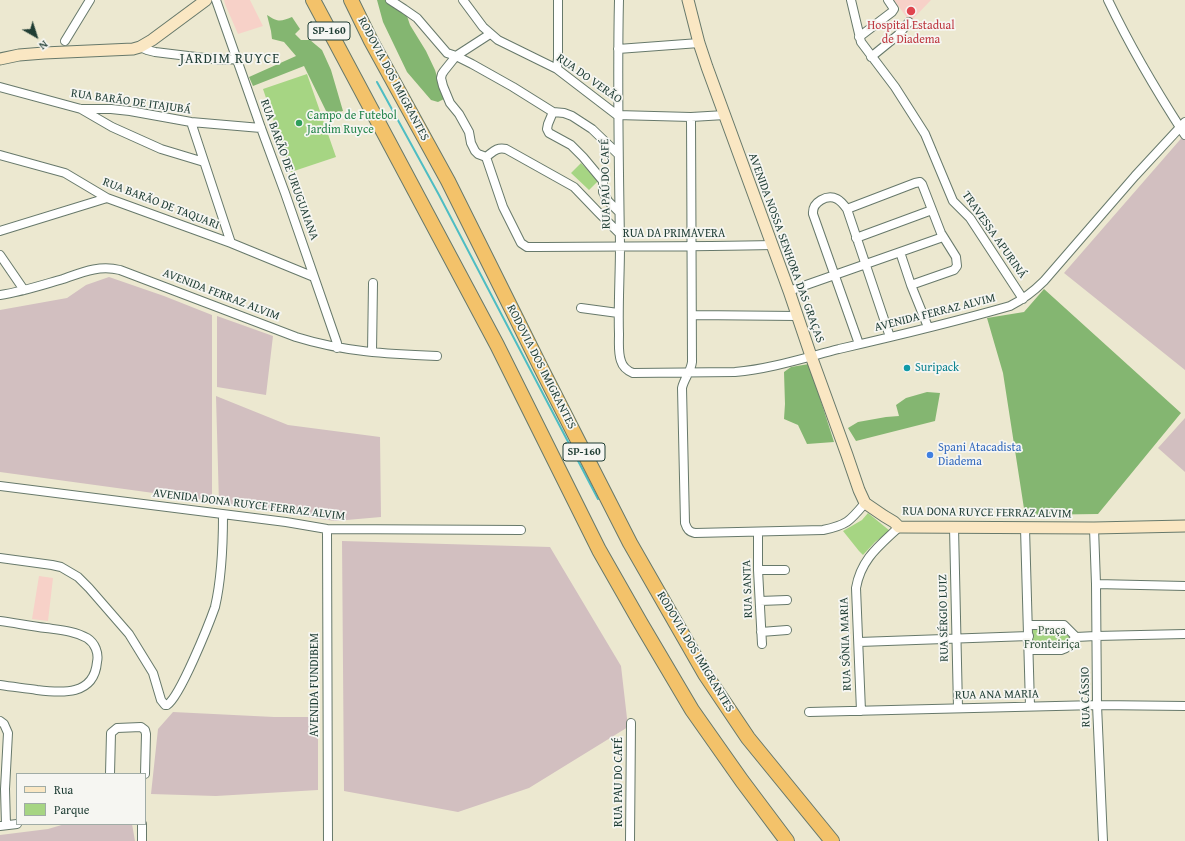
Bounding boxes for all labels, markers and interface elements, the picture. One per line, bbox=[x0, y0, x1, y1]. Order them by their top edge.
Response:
marker: Hospital Estadual de Diadema bbox=[905, 5, 917, 17]
street label: RODOVIA DOS IMIGRANTES bbox=[354, 15, 432, 143]
north arrow bbox=[16, 16, 56, 56]
place label: Hospital Estadual de Diadema bbox=[867, 19, 955, 47]
road number: SP-160 bbox=[308, 22, 350, 40]
text: N bbox=[36, 37, 51, 54]
district label: JARDIM RUYCE bbox=[180, 51, 280, 67]
street label: RUA DO VERÃO bbox=[553, 51, 625, 107]
street label: RUA BARÃO DE ITAJUBÁ bbox=[70, 86, 192, 118]
street label: RUA BARÃO DE URUGUAIANA bbox=[257, 98, 321, 242]
place label: Campo de Futebol Jardim Ruyce bbox=[307, 109, 397, 137]
marker: Campo de Futebol Jardim Ruyce bbox=[294, 118, 304, 128]
street label: RUA PAÚ DO CAFÉ bbox=[598, 139, 614, 229]
street label: AVENIDA NOSSA SENHORA DAS GRAÇAS bbox=[745, 151, 827, 345]
street label: RUA BARÃO DE TAQUARI bbox=[101, 175, 221, 233]
street label: TRAVESSA APURINÁ bbox=[959, 189, 1029, 281]
street label: RUA DA PRIMAVERA bbox=[623, 227, 725, 241]
street label: AVENIDA FERRAZ ALVIM bbox=[160, 266, 282, 324]
street label: AVENIDA FERRAZ ALVIM bbox=[873, 291, 997, 335]
street label: RODOVIA DOS IMIGRANTES bbox=[503, 302, 579, 432]
place label: Suripack bbox=[915, 361, 959, 375]
marker: Suripack bbox=[902, 363, 912, 373]
place label: Spani Atacadista Diadema bbox=[938, 441, 1021, 469]
road number: SP-160 bbox=[563, 443, 605, 461]
marker: Spani Atacadista Diadema bbox=[925, 450, 935, 460]
street label: AVENIDA DONA RUYCE FERRAZ ALVIM bbox=[152, 486, 346, 524]
street label: RUA DONA RUYCE FERRAZ ALVIM bbox=[902, 504, 1072, 522]
street label: RUA SANTA bbox=[740, 560, 756, 618]
street label: RUA SÉRGIO LUIZ bbox=[936, 574, 952, 662]
street label: RODOVIA DOS IMIGRANTES bbox=[653, 589, 737, 715]
street label: RUA SÔNIA MARIA bbox=[837, 597, 855, 691]
park label: Praça Fronteiriça bbox=[1024, 624, 1080, 652]
street label: AVENIDA FUNDIBEM bbox=[308, 633, 322, 737]
street label: RUA CÁSSIO bbox=[1078, 667, 1094, 727]
street label: RUA ANA MARIA bbox=[955, 687, 1039, 703]
street label: RUA PAU DO CAFÉ bbox=[612, 737, 626, 827]
legend bbox=[16, 773, 146, 825]
text: Rua bbox=[54, 781, 73, 798]
text: Parque bbox=[54, 801, 89, 818]

